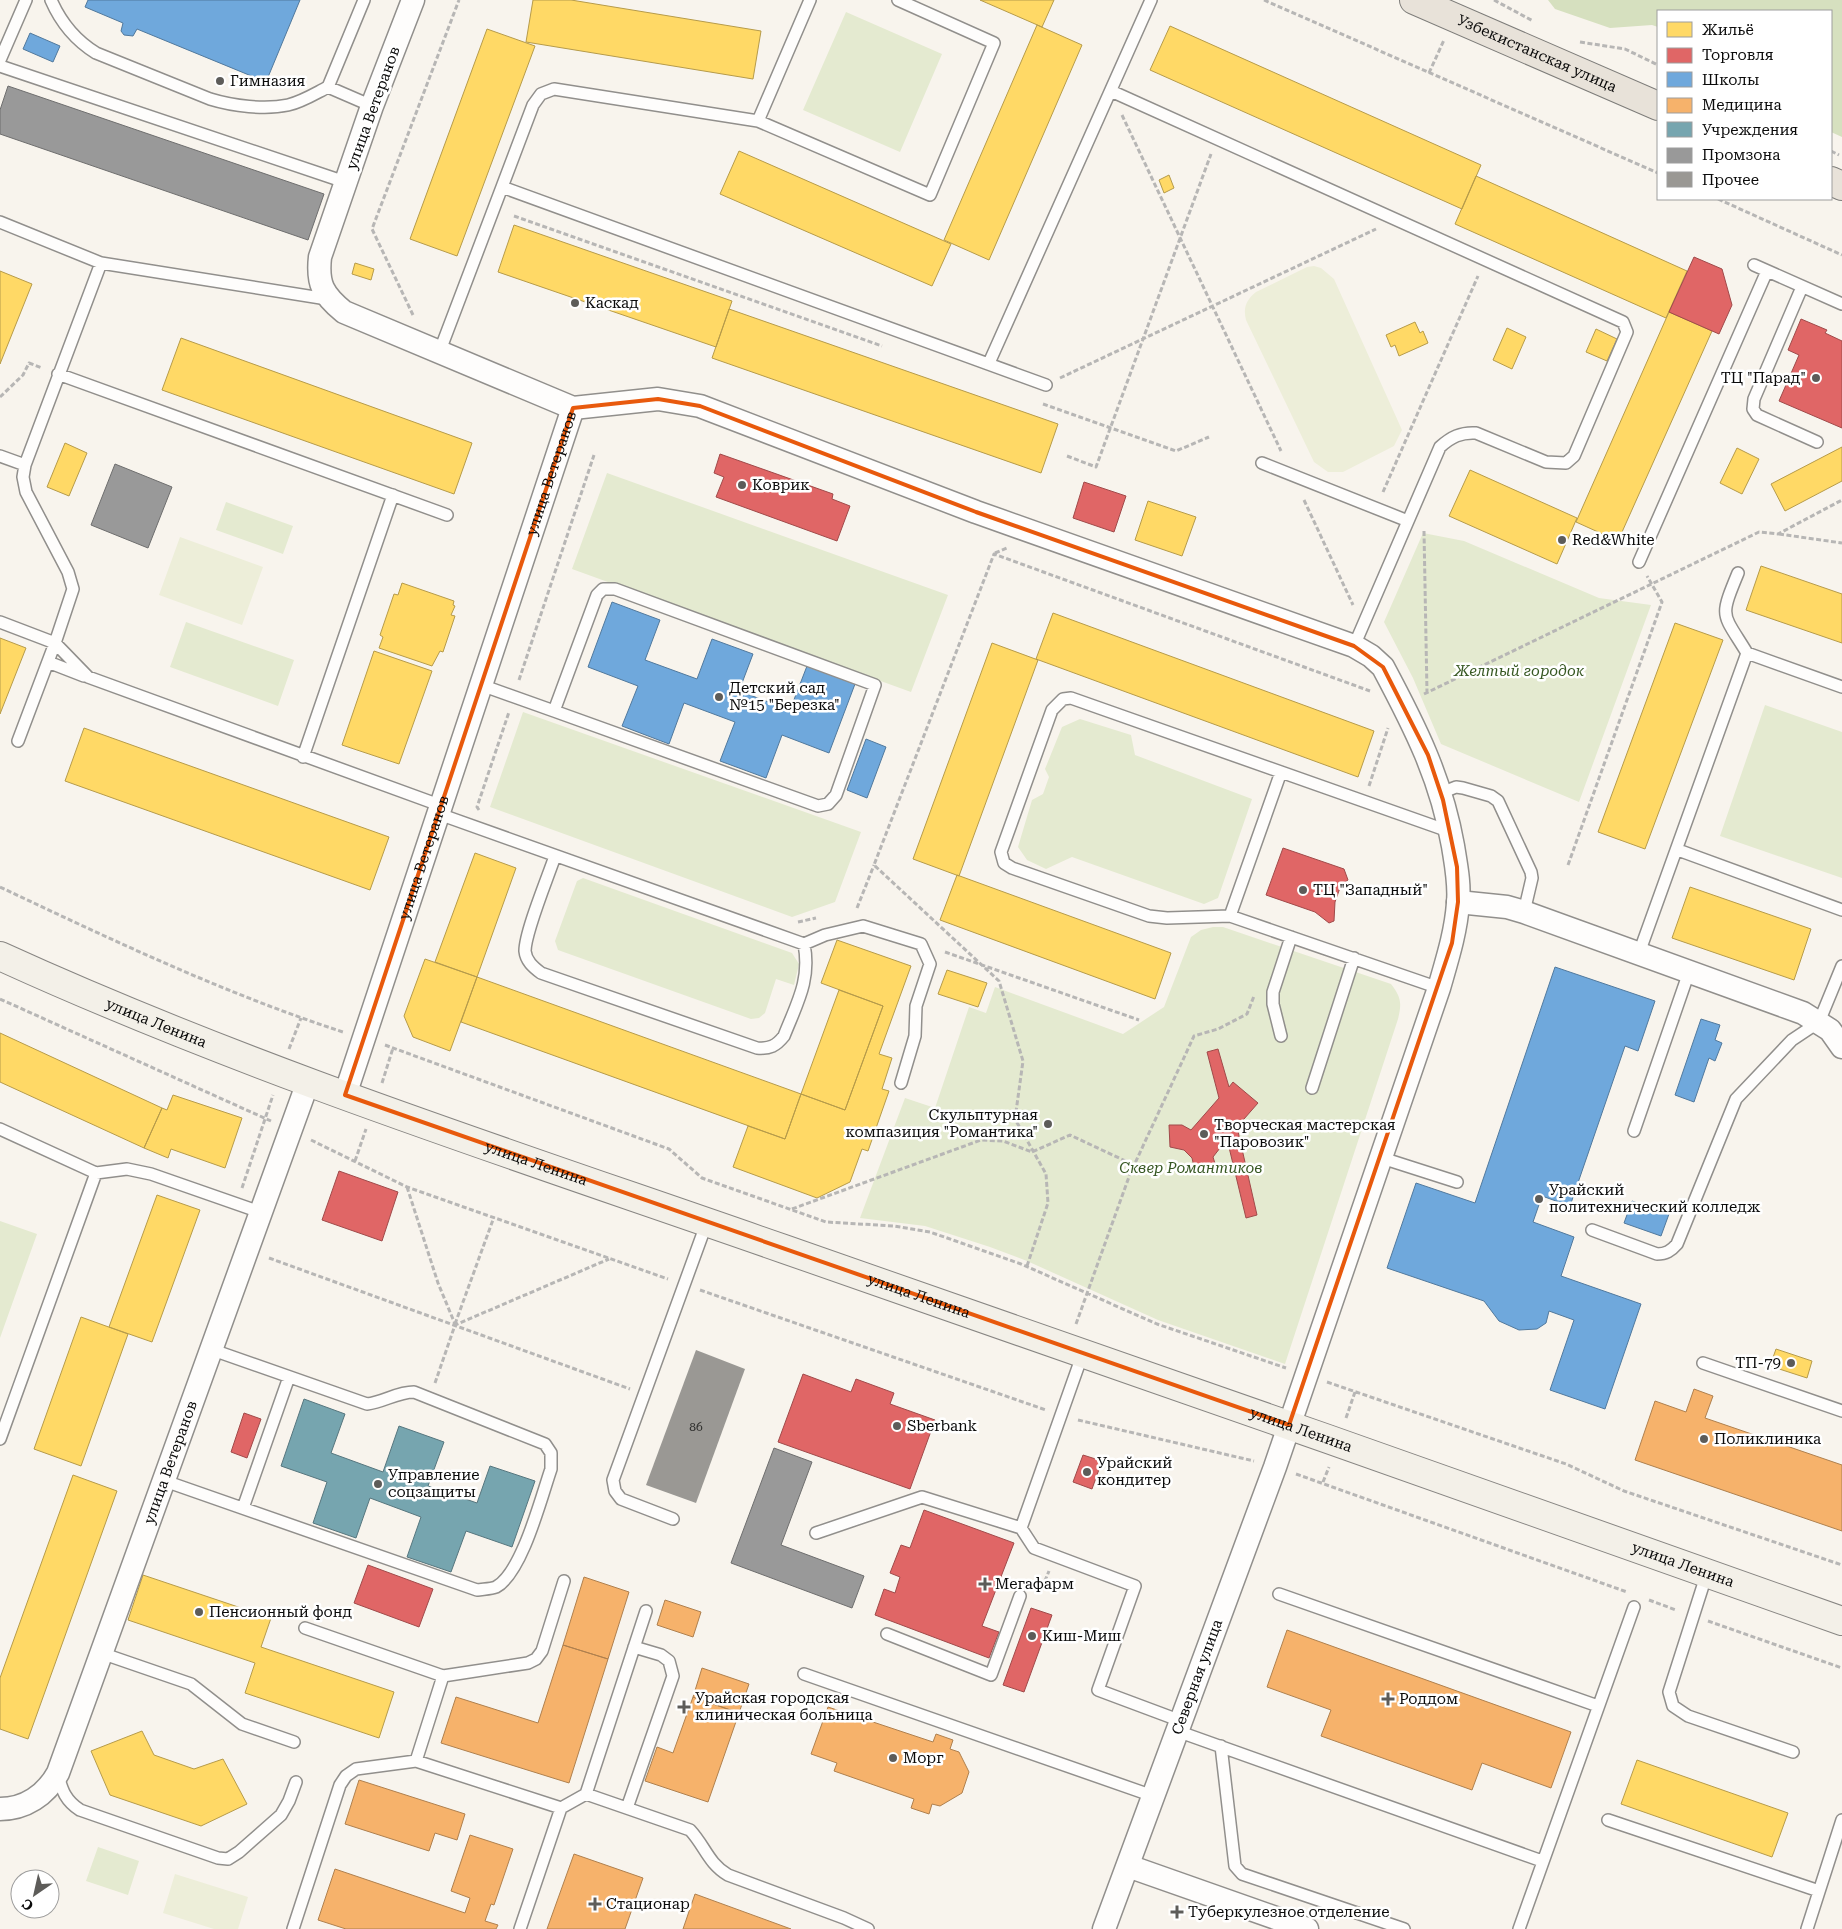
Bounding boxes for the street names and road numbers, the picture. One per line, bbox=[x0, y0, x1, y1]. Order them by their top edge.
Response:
street label: Узбекистанская улица bbox=[1454, 11, 1619, 96]
street label: улица Ветеранов bbox=[342, 44, 404, 172]
street label: улица Ветеранов bbox=[522, 409, 580, 538]
street label: улица Ветеранов bbox=[395, 793, 453, 922]
street label: улица Ленина bbox=[103, 994, 209, 1051]
street label: улица Ленина bbox=[482, 1137, 590, 1189]
street label: улица Ленина bbox=[865, 1270, 972, 1322]
street label: улица Ветеранов bbox=[140, 1398, 201, 1527]
street label: улица Ленина bbox=[1247, 1403, 1355, 1456]
street label: улица Ленина bbox=[1629, 1538, 1737, 1591]
street label: Северная улица bbox=[1168, 1617, 1226, 1737]

